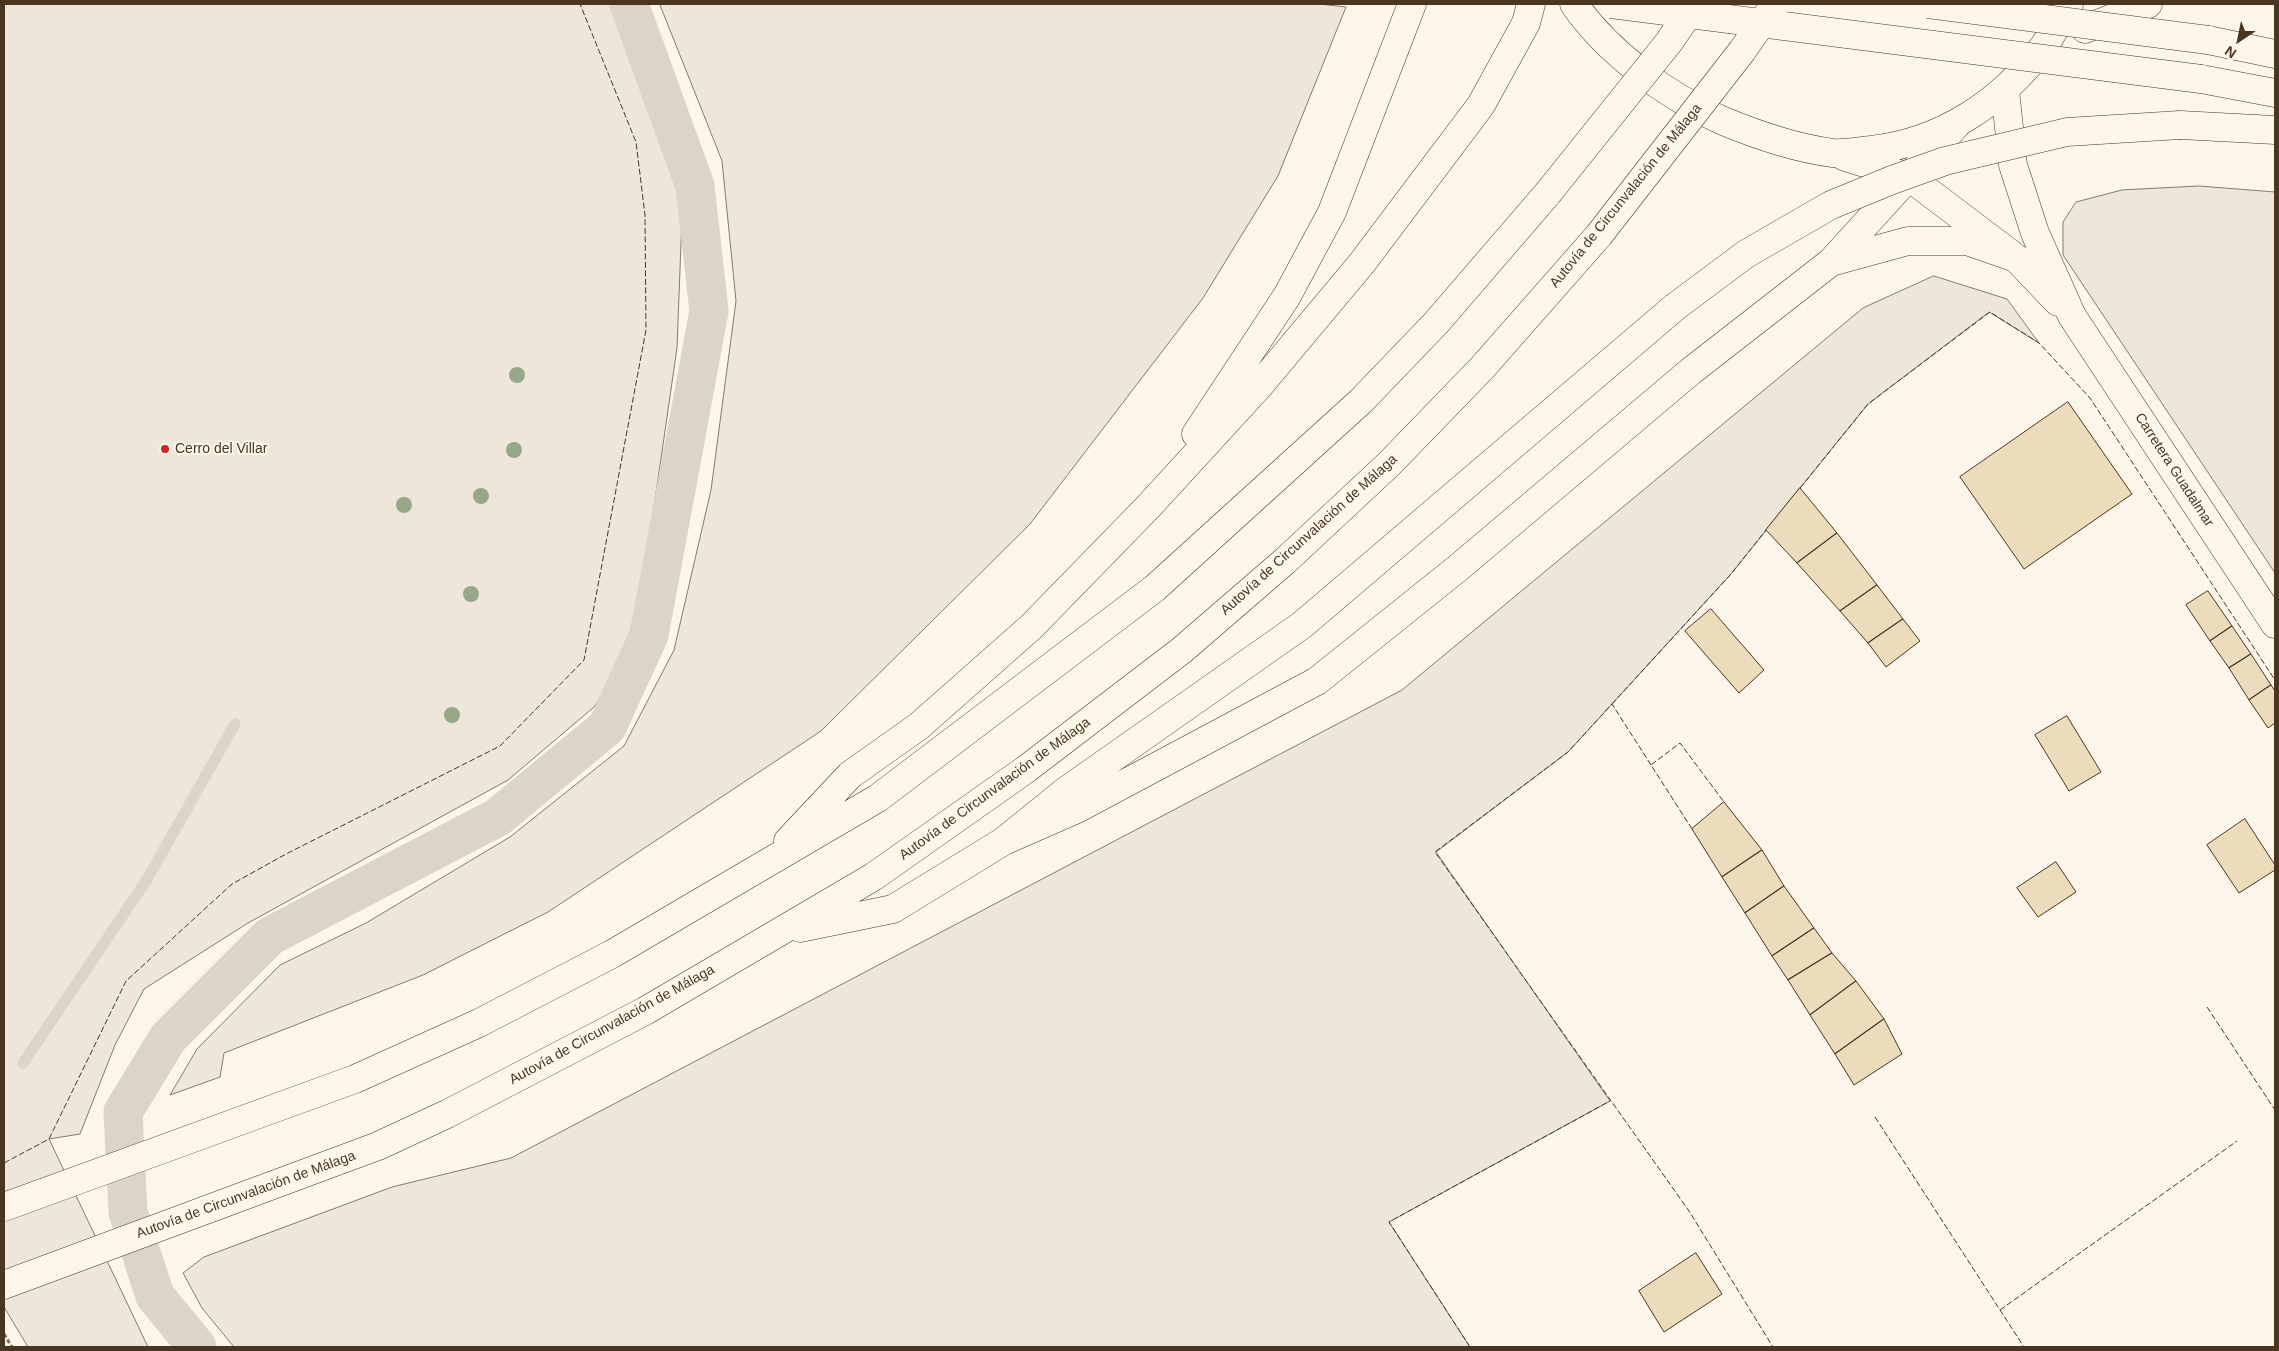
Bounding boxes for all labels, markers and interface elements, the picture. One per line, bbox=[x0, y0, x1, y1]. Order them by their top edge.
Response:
north arrow bbox=[2214, 15, 2264, 65]
text: N bbox=[2222, 43, 2239, 62]
street label: Autovía de Circunvalación de Málaga bbox=[1546, 101, 1706, 291]
street label: Carretera Guadalmar bbox=[2131, 410, 2217, 530]
place label: Cerro del Villar bbox=[175, 441, 267, 457]
marker: Cerro del Villar bbox=[159, 443, 171, 455]
street label: Autovía de Circunvalación de Málaga bbox=[1217, 451, 1401, 619]
street label: Autovía de Circunvalación de Málaga bbox=[896, 714, 1094, 864]
street label: Autovía de Circunvalación de Málaga bbox=[507, 961, 717, 1089]
street label: Autovía de Circunvalación de Málaga bbox=[134, 1147, 358, 1243]

